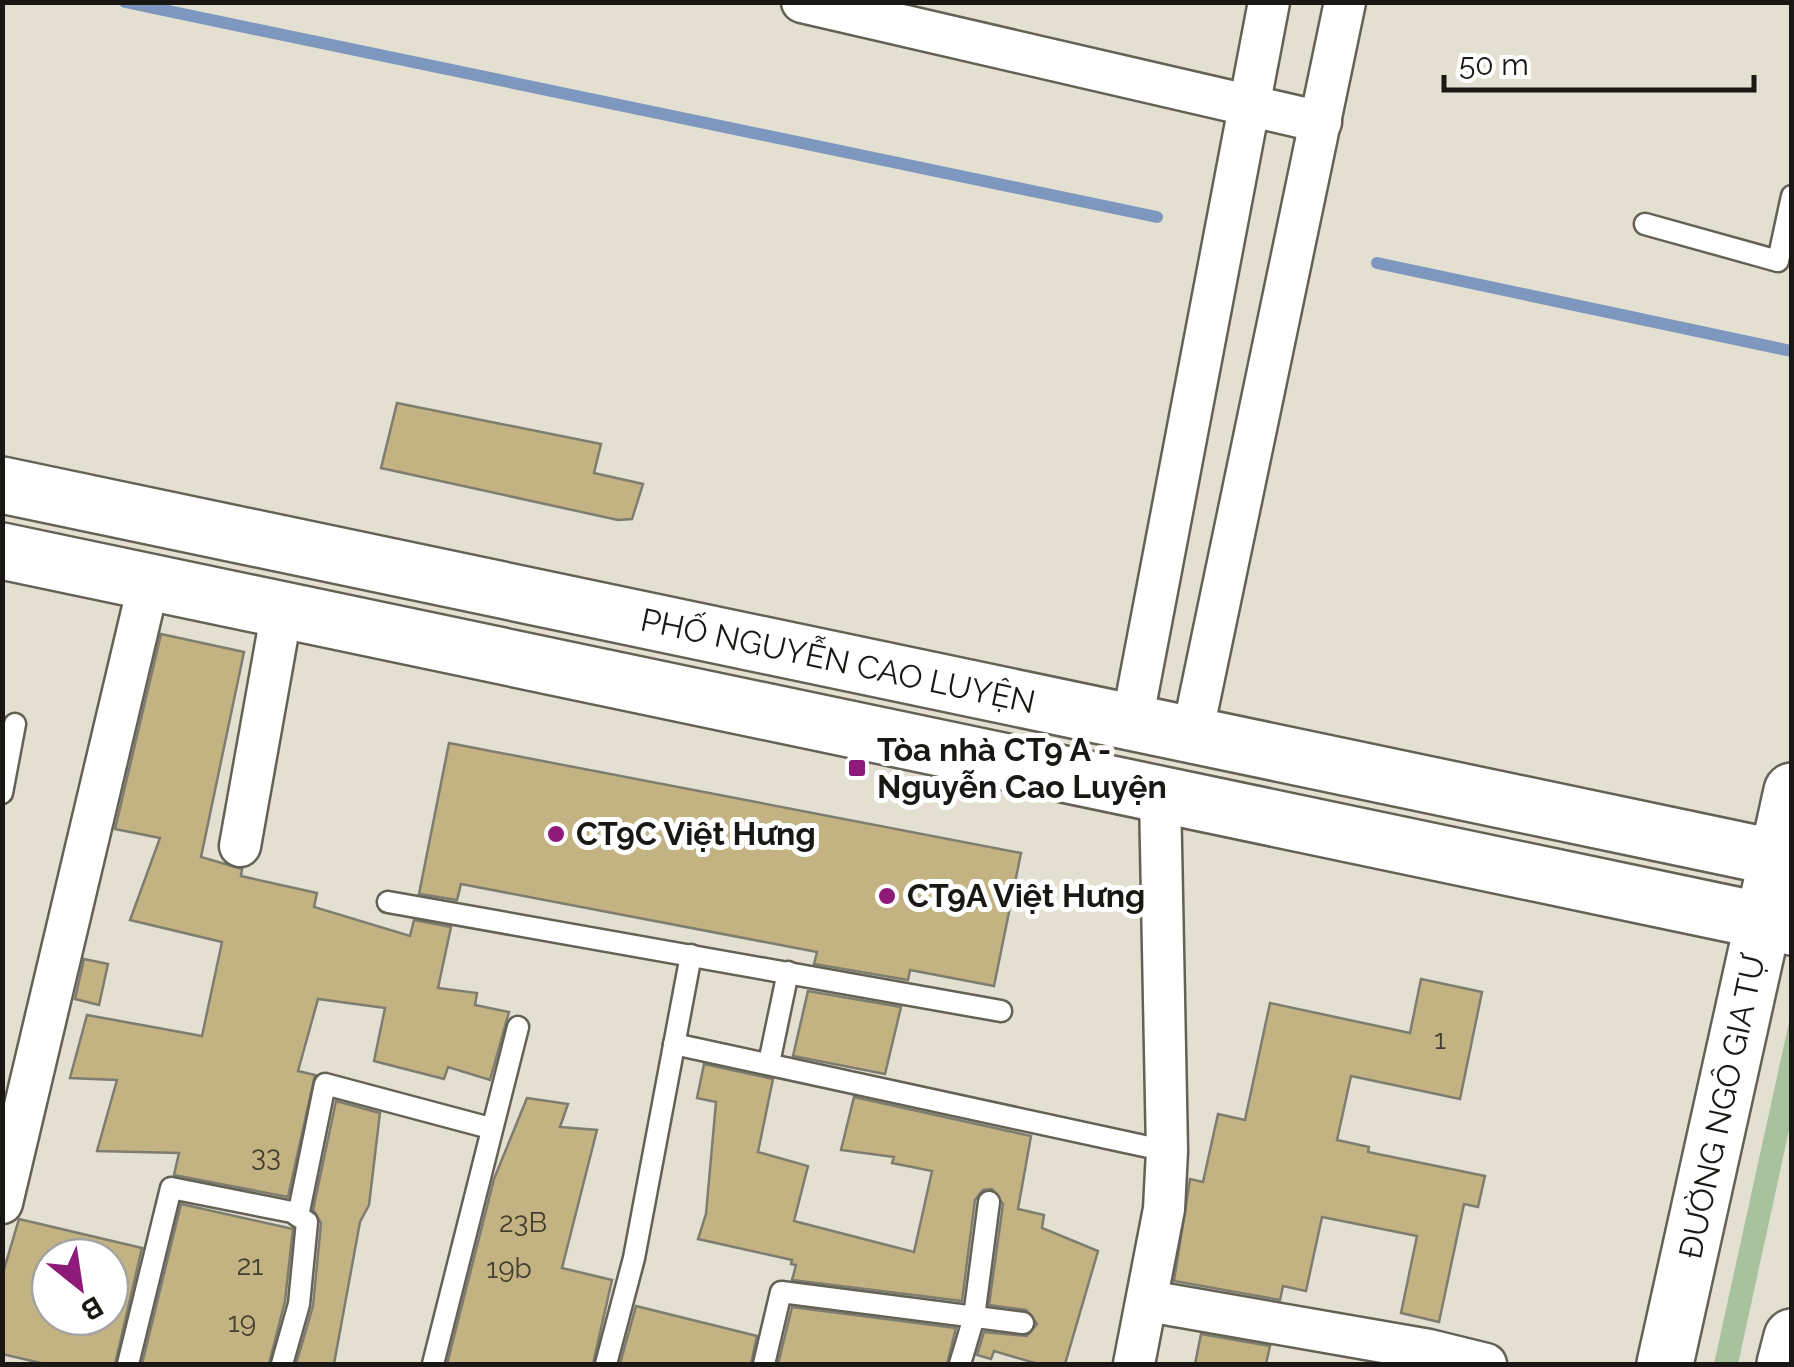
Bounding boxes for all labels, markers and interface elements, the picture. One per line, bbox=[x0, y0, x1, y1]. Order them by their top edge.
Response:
scale bar bbox=[1444, 30, 1754, 92]
text: 50 m bbox=[1459, 47, 1529, 82]
street label: PHỐ NGUYỄN CAO LUYỆN bbox=[638, 598, 1039, 720]
place label: Tòa nhà CT9 A - Nguyễn Cao Luyện bbox=[877, 731, 1167, 805]
marker: Tòa nhà CT9 A - Nguyễn Cao Luyện bbox=[846, 757, 868, 779]
place label: CT9C Việt Hưng bbox=[576, 815, 816, 852]
marker: CT9C Việt Hưng bbox=[545, 823, 567, 845]
place label: CT9A Việt Hưng bbox=[907, 877, 1145, 914]
marker: CT9A Việt Hưng bbox=[876, 885, 898, 907]
street label: ĐƯỜNG NGÔ GIA TỰ bbox=[1671, 950, 1772, 1262]
house number: 1 bbox=[1434, 1023, 1446, 1056]
house number: 33 bbox=[251, 1140, 281, 1173]
house number: 23B bbox=[499, 1206, 547, 1239]
north arrow bbox=[30, 1237, 130, 1337]
house number: 21 bbox=[237, 1249, 263, 1282]
house number: 19b bbox=[486, 1252, 532, 1285]
text: B bbox=[76, 1289, 109, 1327]
house number: 19 bbox=[228, 1306, 256, 1339]

